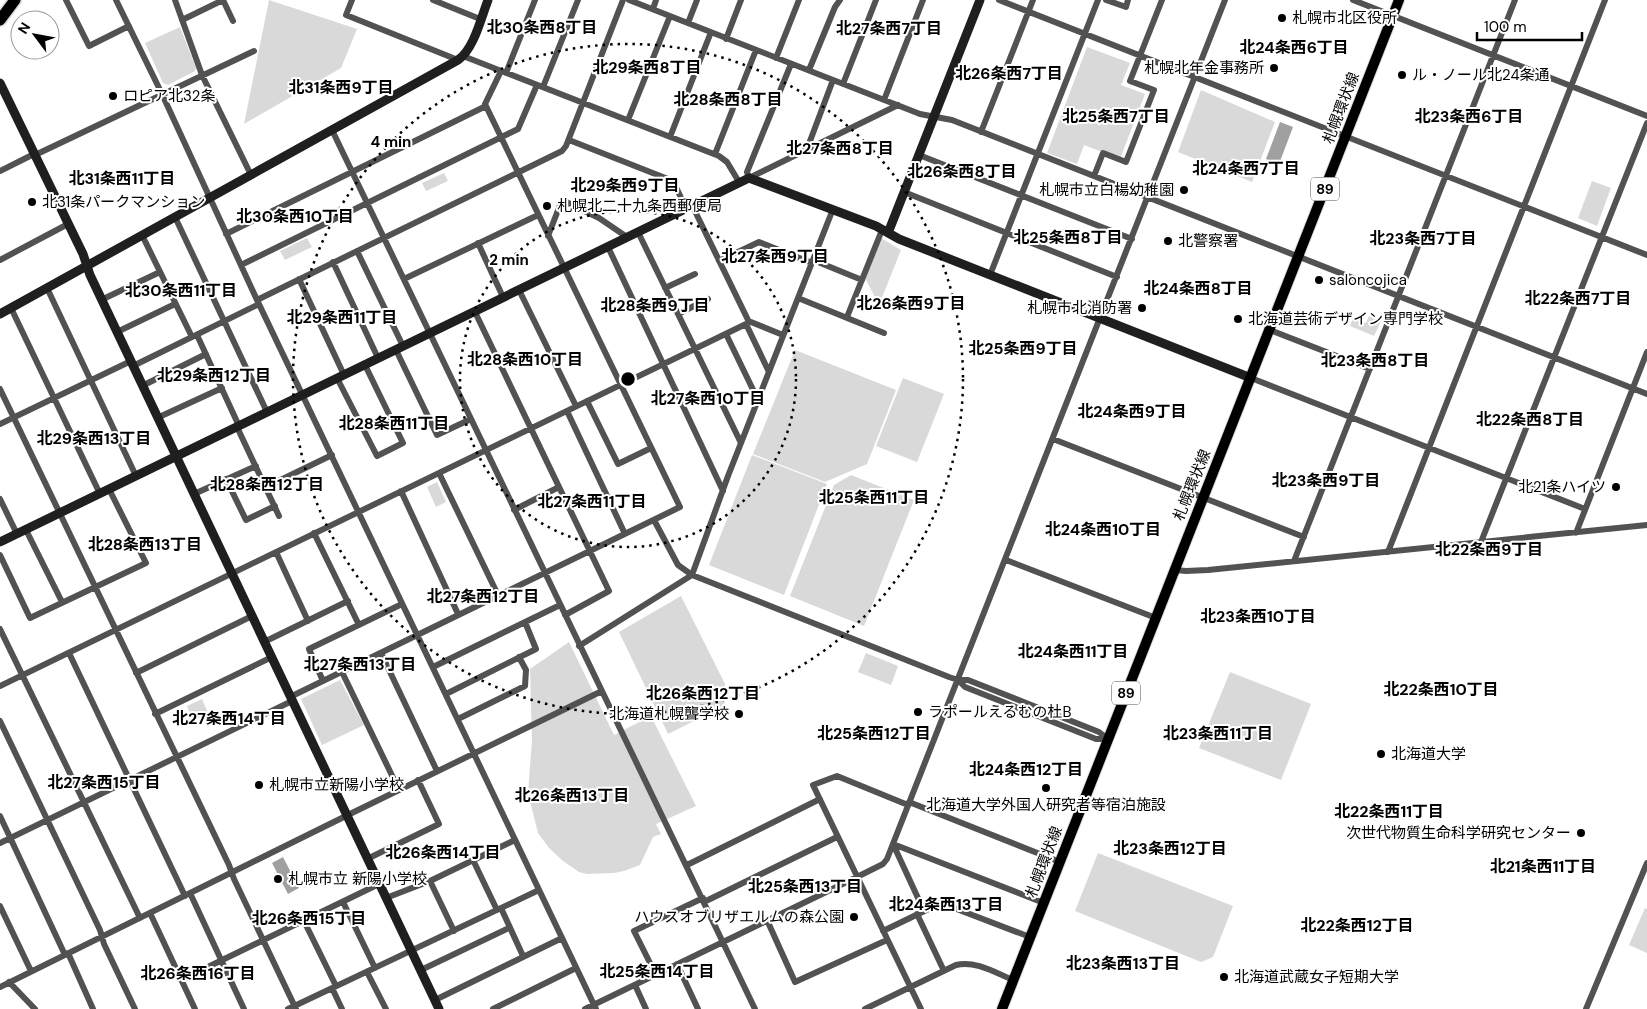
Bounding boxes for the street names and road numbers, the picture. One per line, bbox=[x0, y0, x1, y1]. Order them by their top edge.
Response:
street label: 札幌環状線 bbox=[1318, 69, 1364, 147]
road number: 89 bbox=[1311, 178, 1339, 200]
street label: 札幌環状線 bbox=[1169, 446, 1215, 524]
road number: 89 bbox=[1112, 681, 1140, 704]
street label: 札幌環状線 bbox=[1021, 823, 1067, 901]

